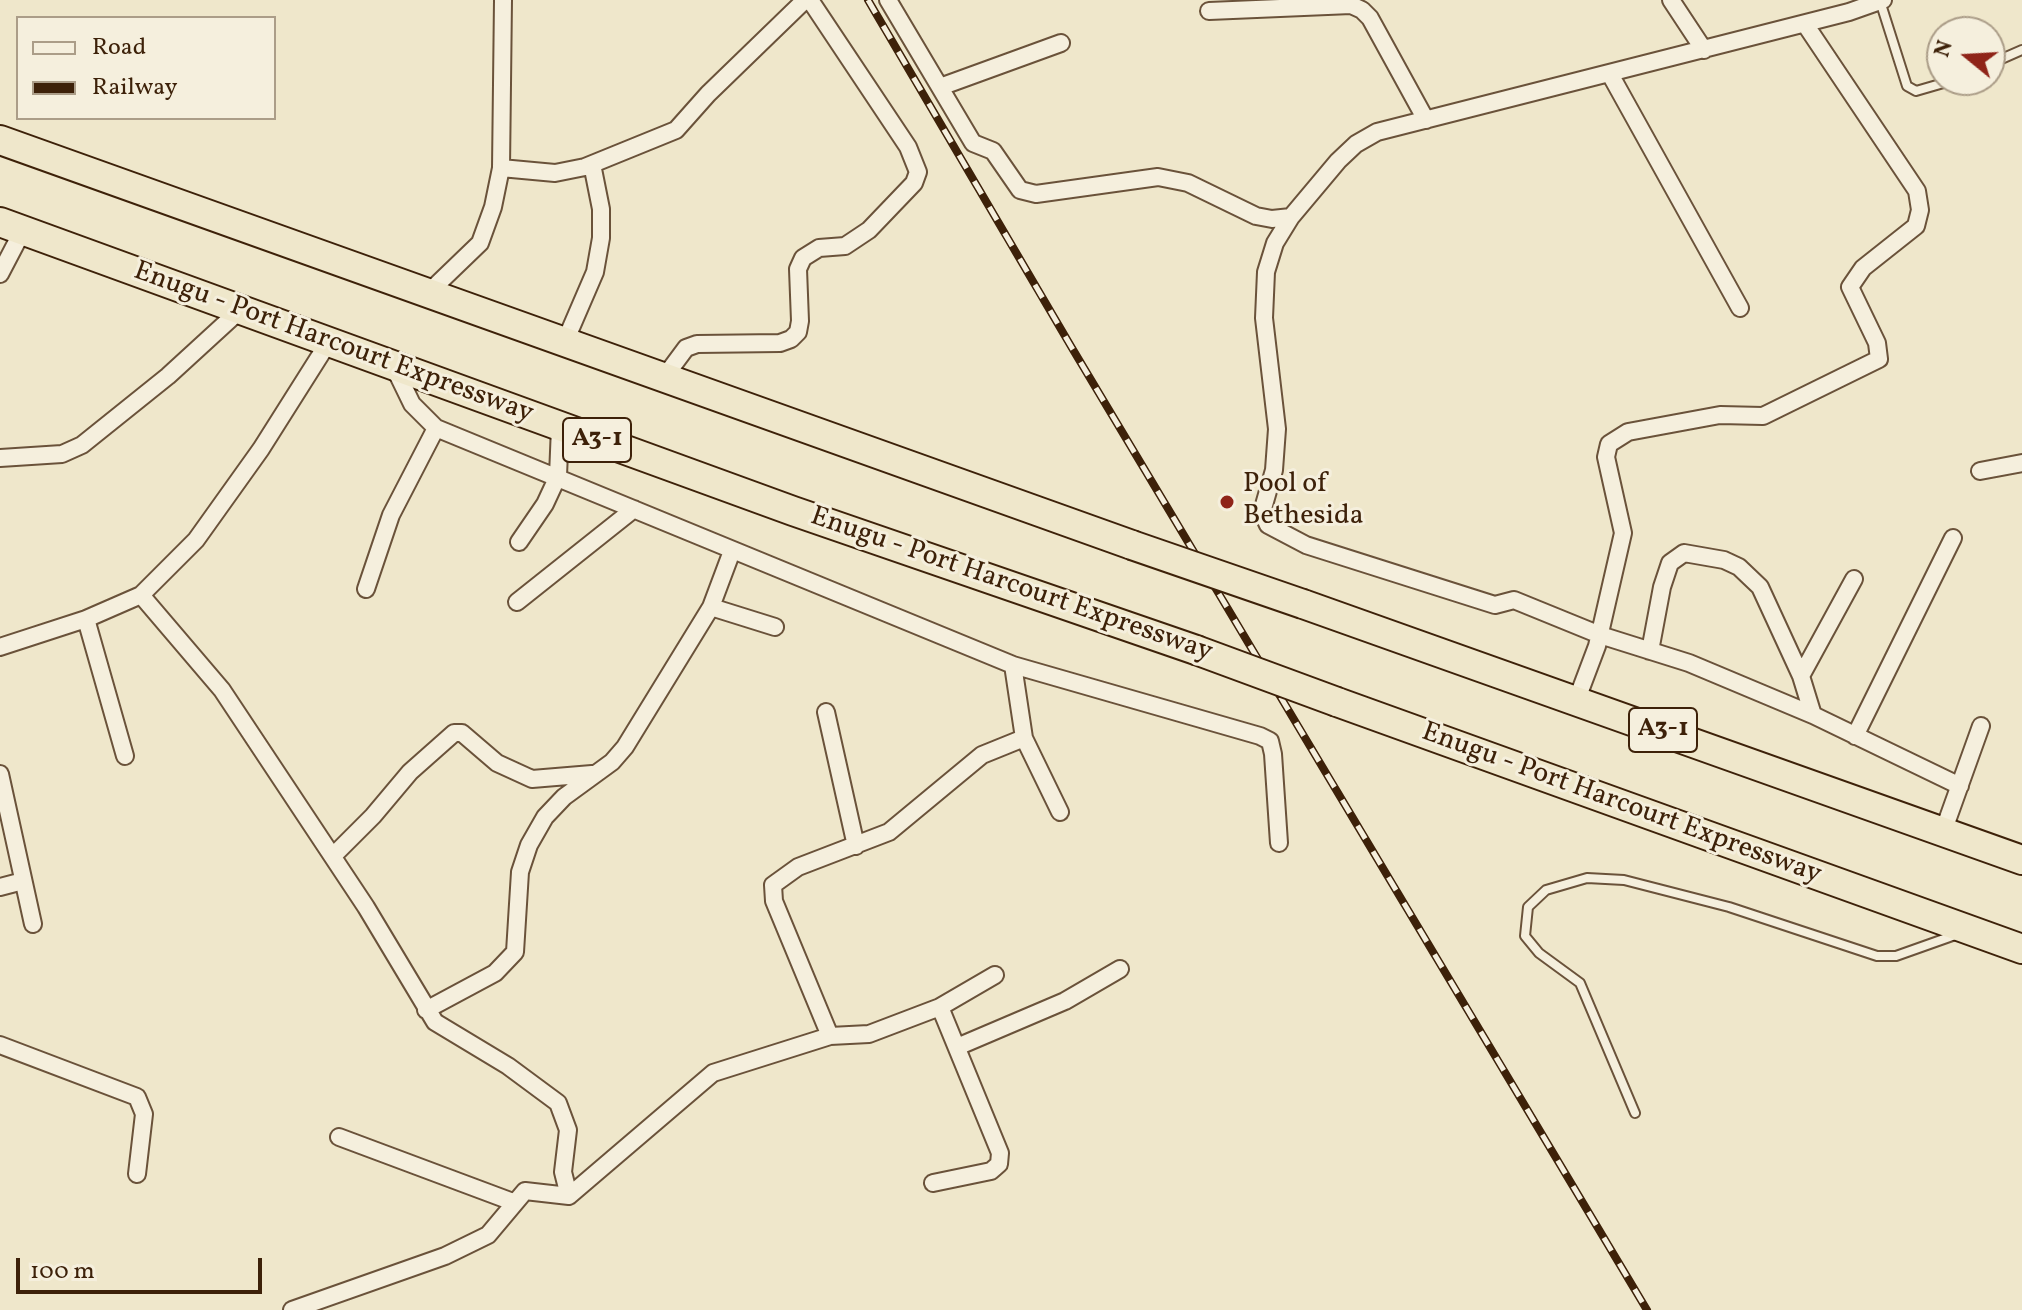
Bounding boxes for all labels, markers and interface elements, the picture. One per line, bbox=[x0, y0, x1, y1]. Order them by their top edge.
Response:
legend bbox=[16, 16, 276, 120]
north arrow bbox=[1926, 16, 2006, 96]
text: Road bbox=[92, 31, 146, 65]
text: N bbox=[1927, 37, 1962, 61]
text: Railway bbox=[92, 71, 178, 105]
street label: Enugu - Port Harcourt Expressway bbox=[128, 256, 538, 432]
road number: A3-1 bbox=[563, 418, 631, 462]
place label: Pool of Bethesida bbox=[1243, 469, 1364, 535]
marker: Pool of Bethesida bbox=[1218, 493, 1236, 511]
street label: Enugu - Port Harcourt Expressway bbox=[806, 501, 1216, 671]
road number: A3-1 bbox=[1629, 708, 1697, 752]
street label: Enugu - Port Harcourt Expressway bbox=[1416, 717, 1826, 893]
scale bar bbox=[20, 1242, 266, 1292]
text: 100 m bbox=[30, 1255, 95, 1289]

